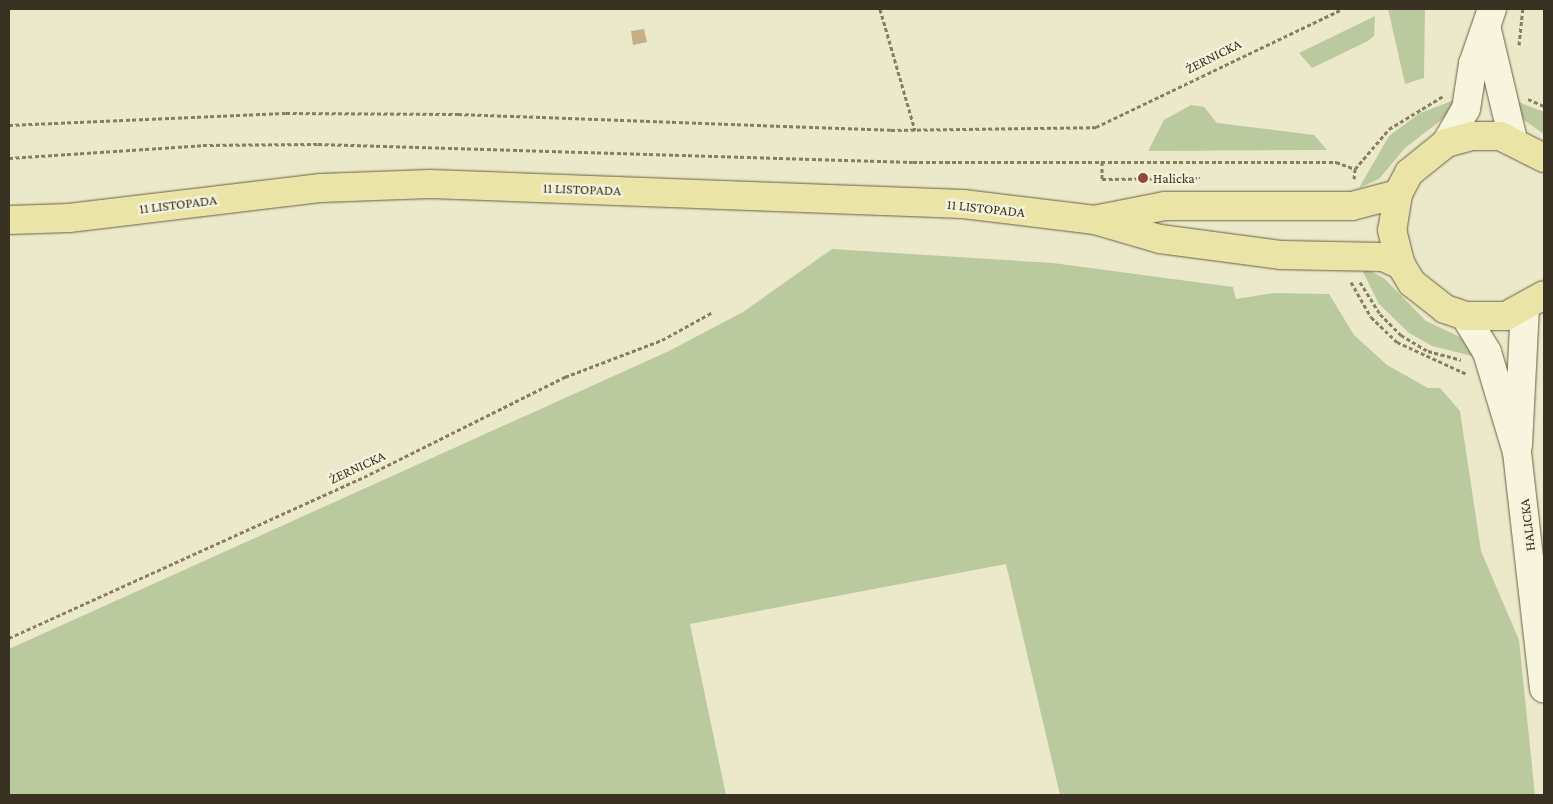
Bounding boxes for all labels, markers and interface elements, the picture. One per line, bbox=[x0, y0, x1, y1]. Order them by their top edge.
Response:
street label: ŻERNICKA bbox=[1182, 35, 1244, 77]
place label: Halicka bbox=[1153, 170, 1195, 186]
marker: Halicka bbox=[1137, 172, 1149, 184]
street label: 11 LISTOPADA bbox=[543, 179, 621, 199]
street label: 11 LISTOPADA bbox=[138, 191, 218, 217]
street label: 11 LISTOPADA bbox=[946, 196, 1026, 220]
street label: ŻERNICKA bbox=[326, 447, 388, 487]
street label: HALICKA bbox=[1515, 498, 1539, 552]

